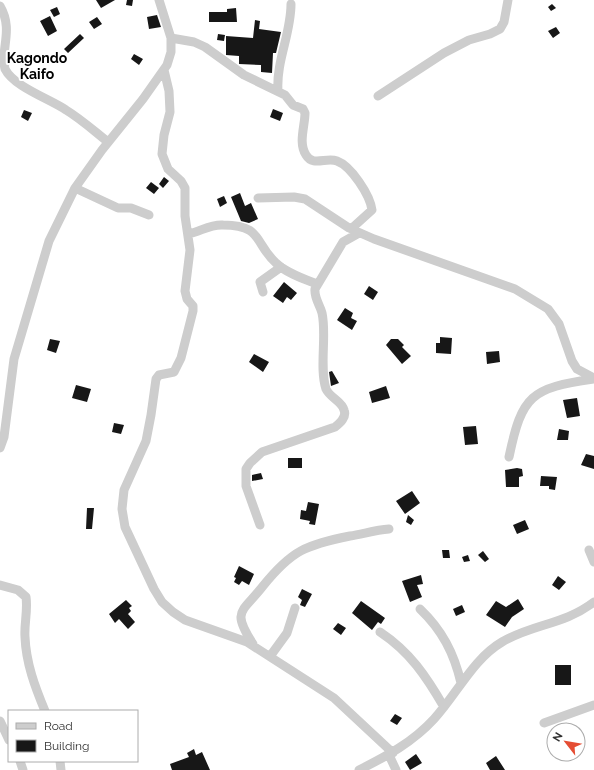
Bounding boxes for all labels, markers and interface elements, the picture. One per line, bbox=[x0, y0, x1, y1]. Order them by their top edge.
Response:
district label: Kagondo Kaifo bbox=[7, 50, 68, 82]
legend bbox=[8, 710, 138, 762]
text: Road bbox=[44, 719, 73, 733]
north arrow bbox=[546, 722, 586, 762]
text: N bbox=[550, 730, 566, 744]
text: Building bbox=[44, 739, 90, 753]

